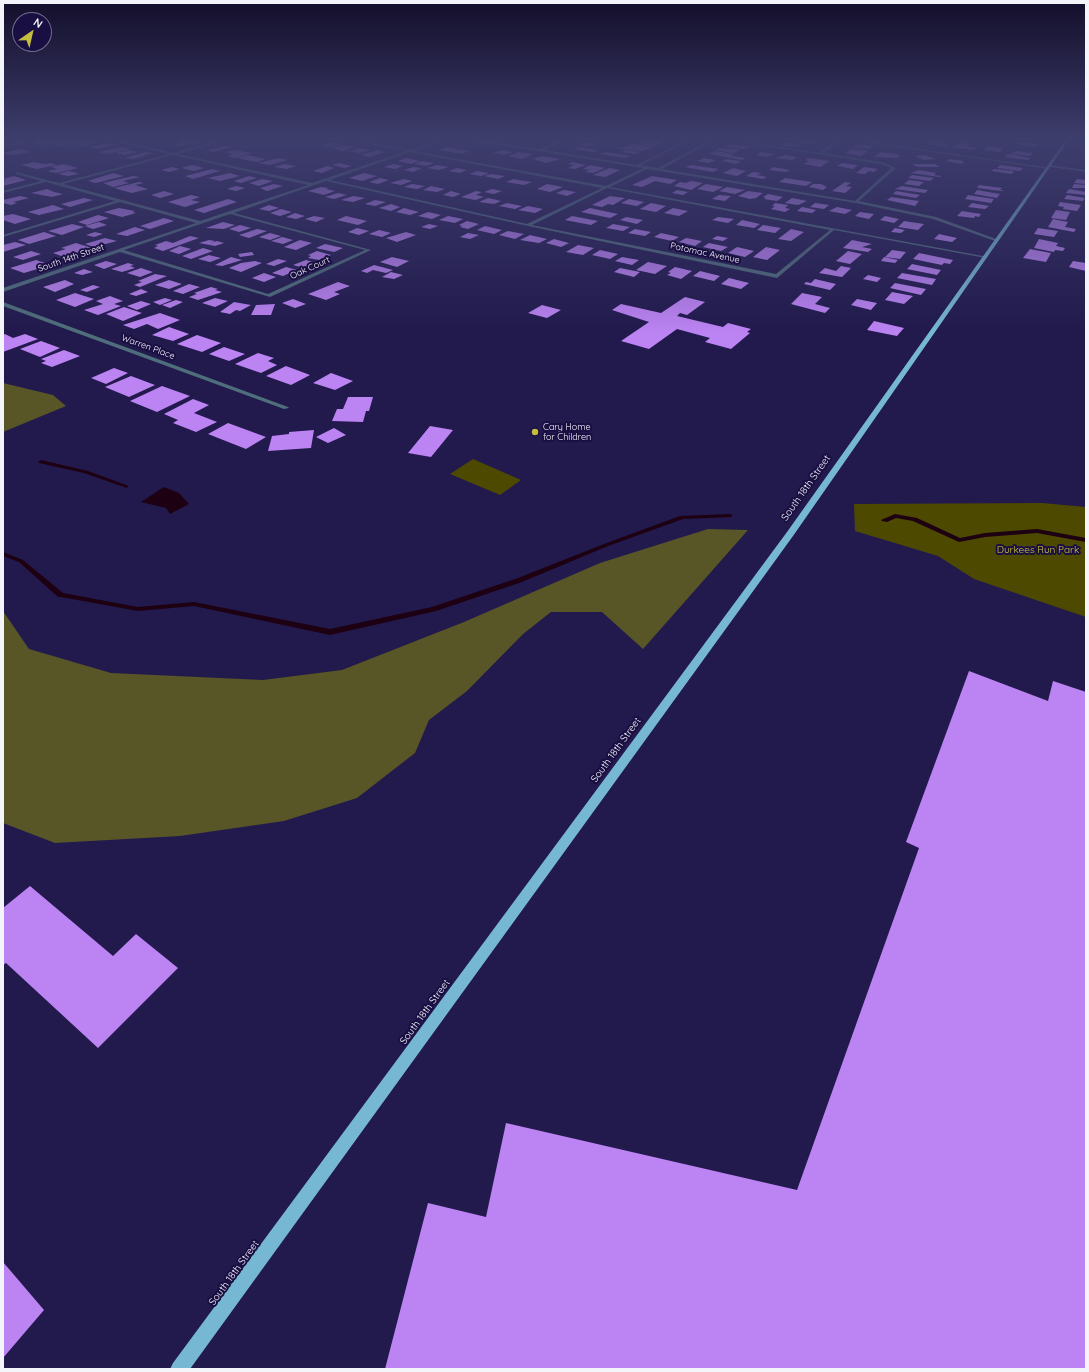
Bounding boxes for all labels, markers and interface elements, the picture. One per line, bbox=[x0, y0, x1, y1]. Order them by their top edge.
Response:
north arrow bbox=[12, 12, 52, 52]
text: N bbox=[31, 15, 45, 31]
street label: Potomac Avenue bbox=[669, 240, 741, 266]
street label: South 14th Street bbox=[36, 242, 106, 274]
street label: Oak Court bbox=[288, 254, 332, 282]
street label: Warren Place bbox=[120, 332, 176, 362]
place label: Cary Home for Children bbox=[543, 422, 591, 443]
marker: Cary Home for Children bbox=[530, 427, 540, 437]
street label: South 18th Street bbox=[779, 453, 833, 523]
park label: Durkees Run Park bbox=[997, 544, 1079, 556]
street label: South 18th Street bbox=[588, 715, 644, 785]
street label: South 18th Street bbox=[397, 977, 453, 1047]
street label: South 18th Street bbox=[206, 1238, 262, 1308]

